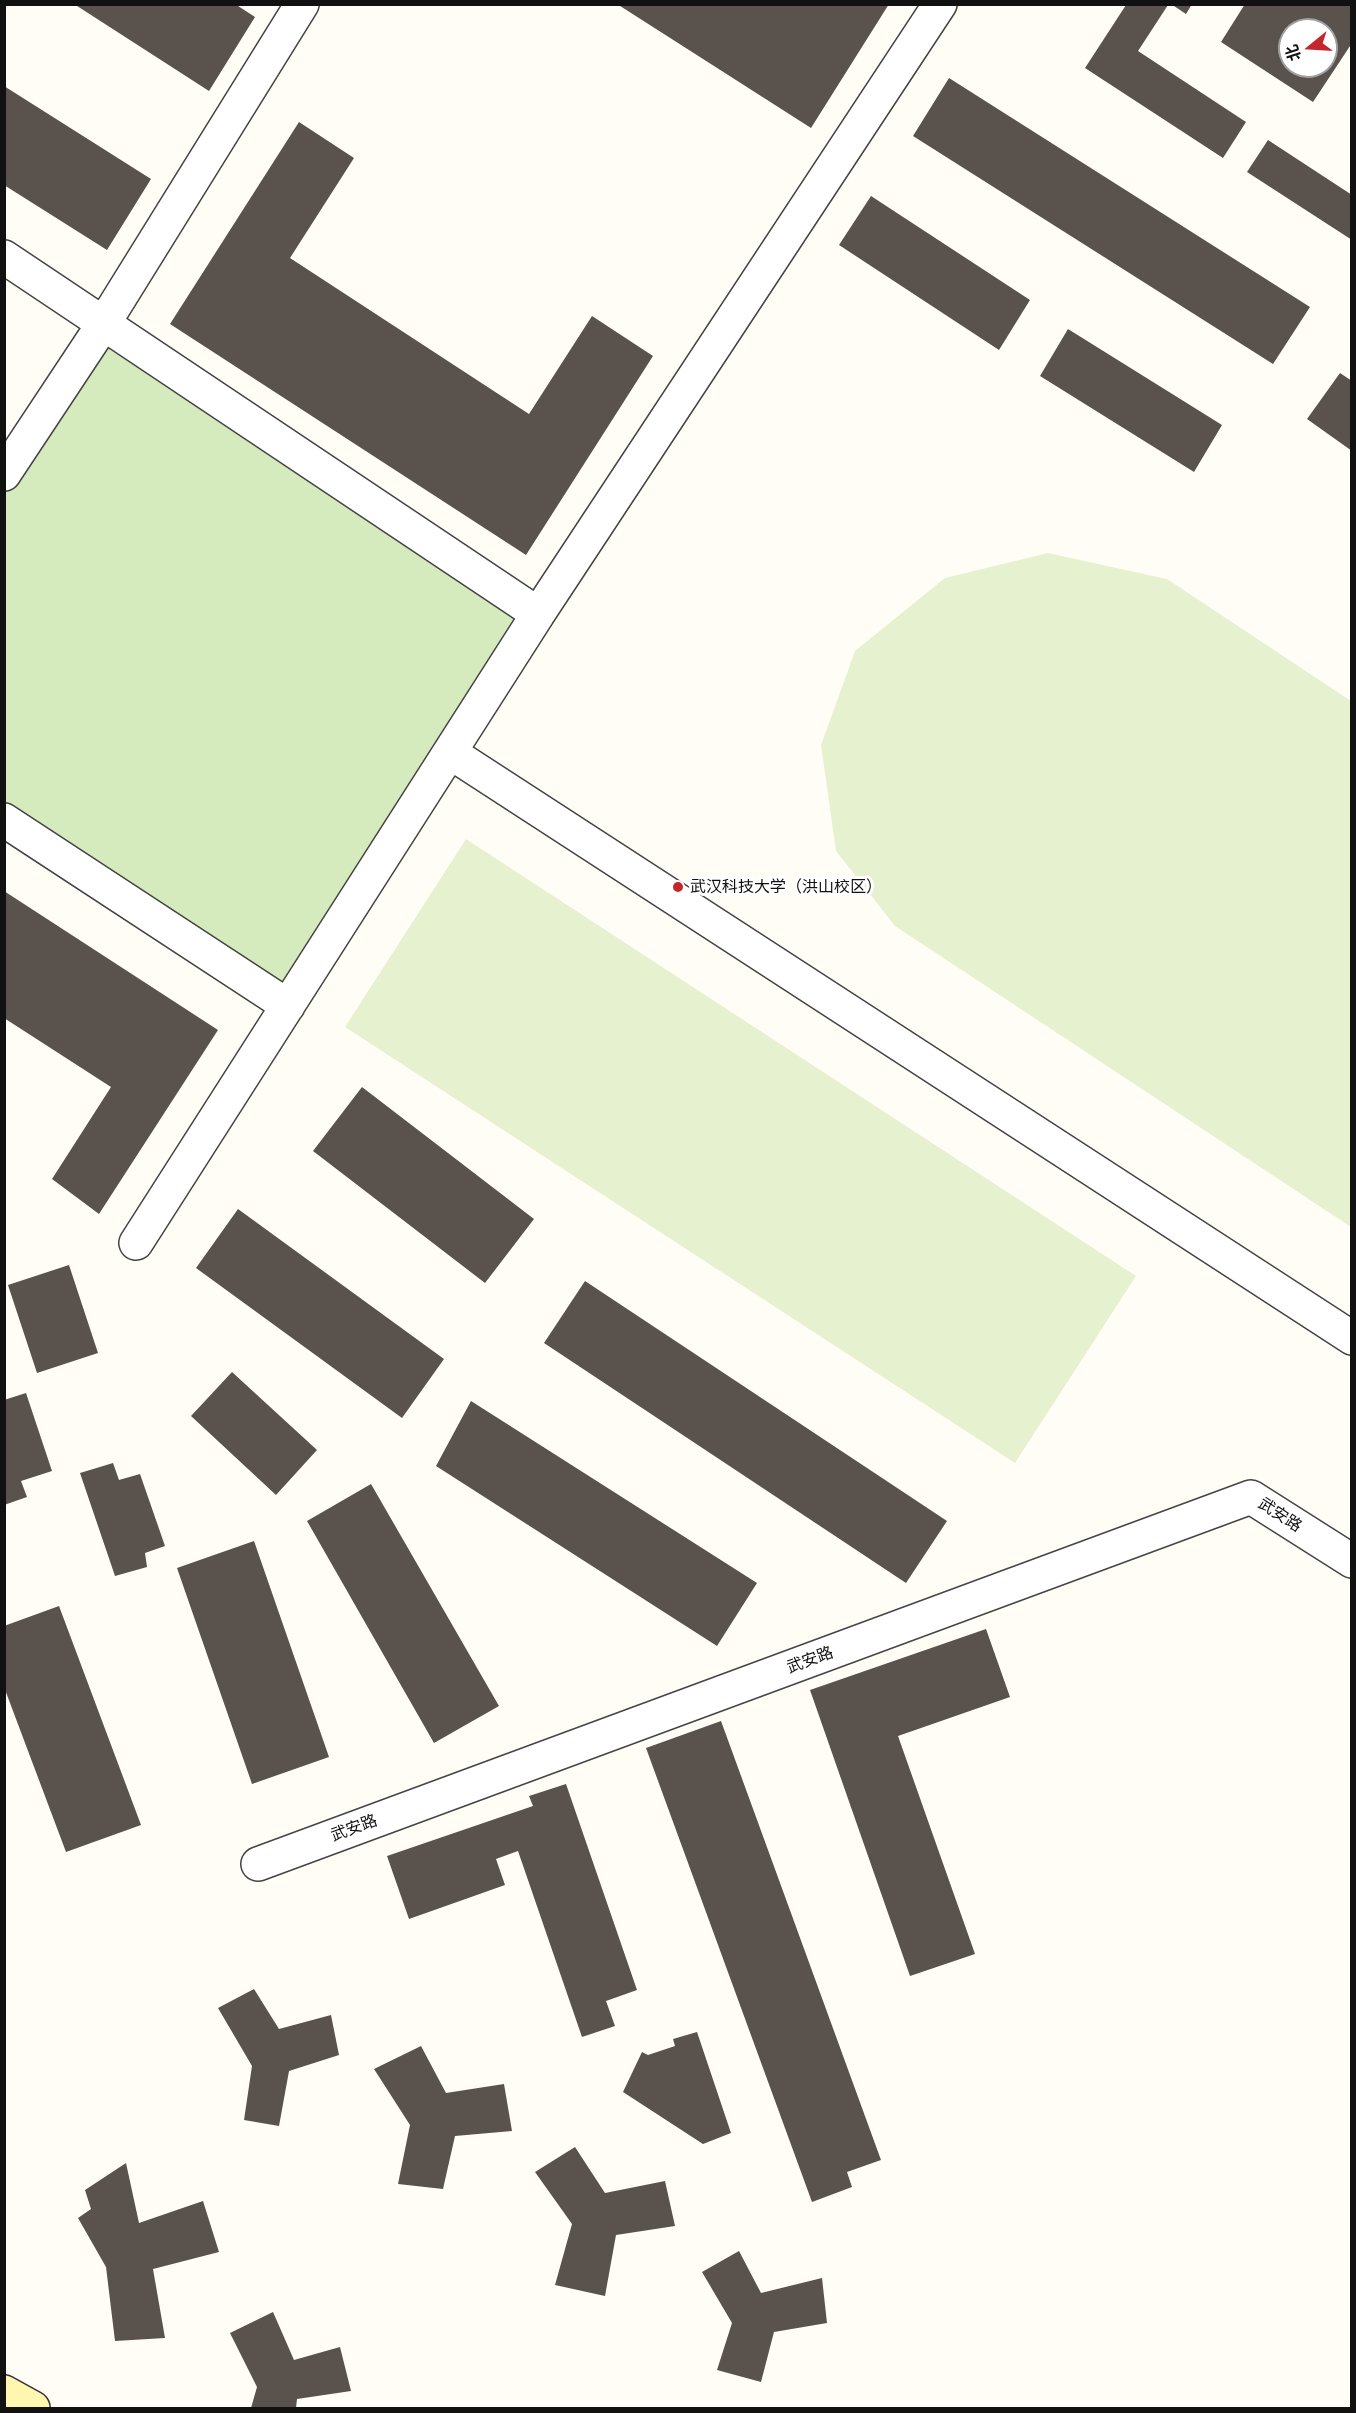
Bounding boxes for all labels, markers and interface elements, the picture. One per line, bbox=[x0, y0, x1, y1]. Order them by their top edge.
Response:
north arrow bbox=[1278, 18, 1338, 78]
text: 北 bbox=[1280, 42, 1305, 64]
place label: 武汉科技大学（洪山校区） bbox=[690, 877, 882, 897]
marker: 武汉科技大学（洪山校区） bbox=[671, 880, 685, 894]
street label: 武安路 bbox=[1255, 1494, 1305, 1536]
street label: 武安路 bbox=[784, 1643, 836, 1677]
street label: 武安路 bbox=[328, 1811, 380, 1845]

